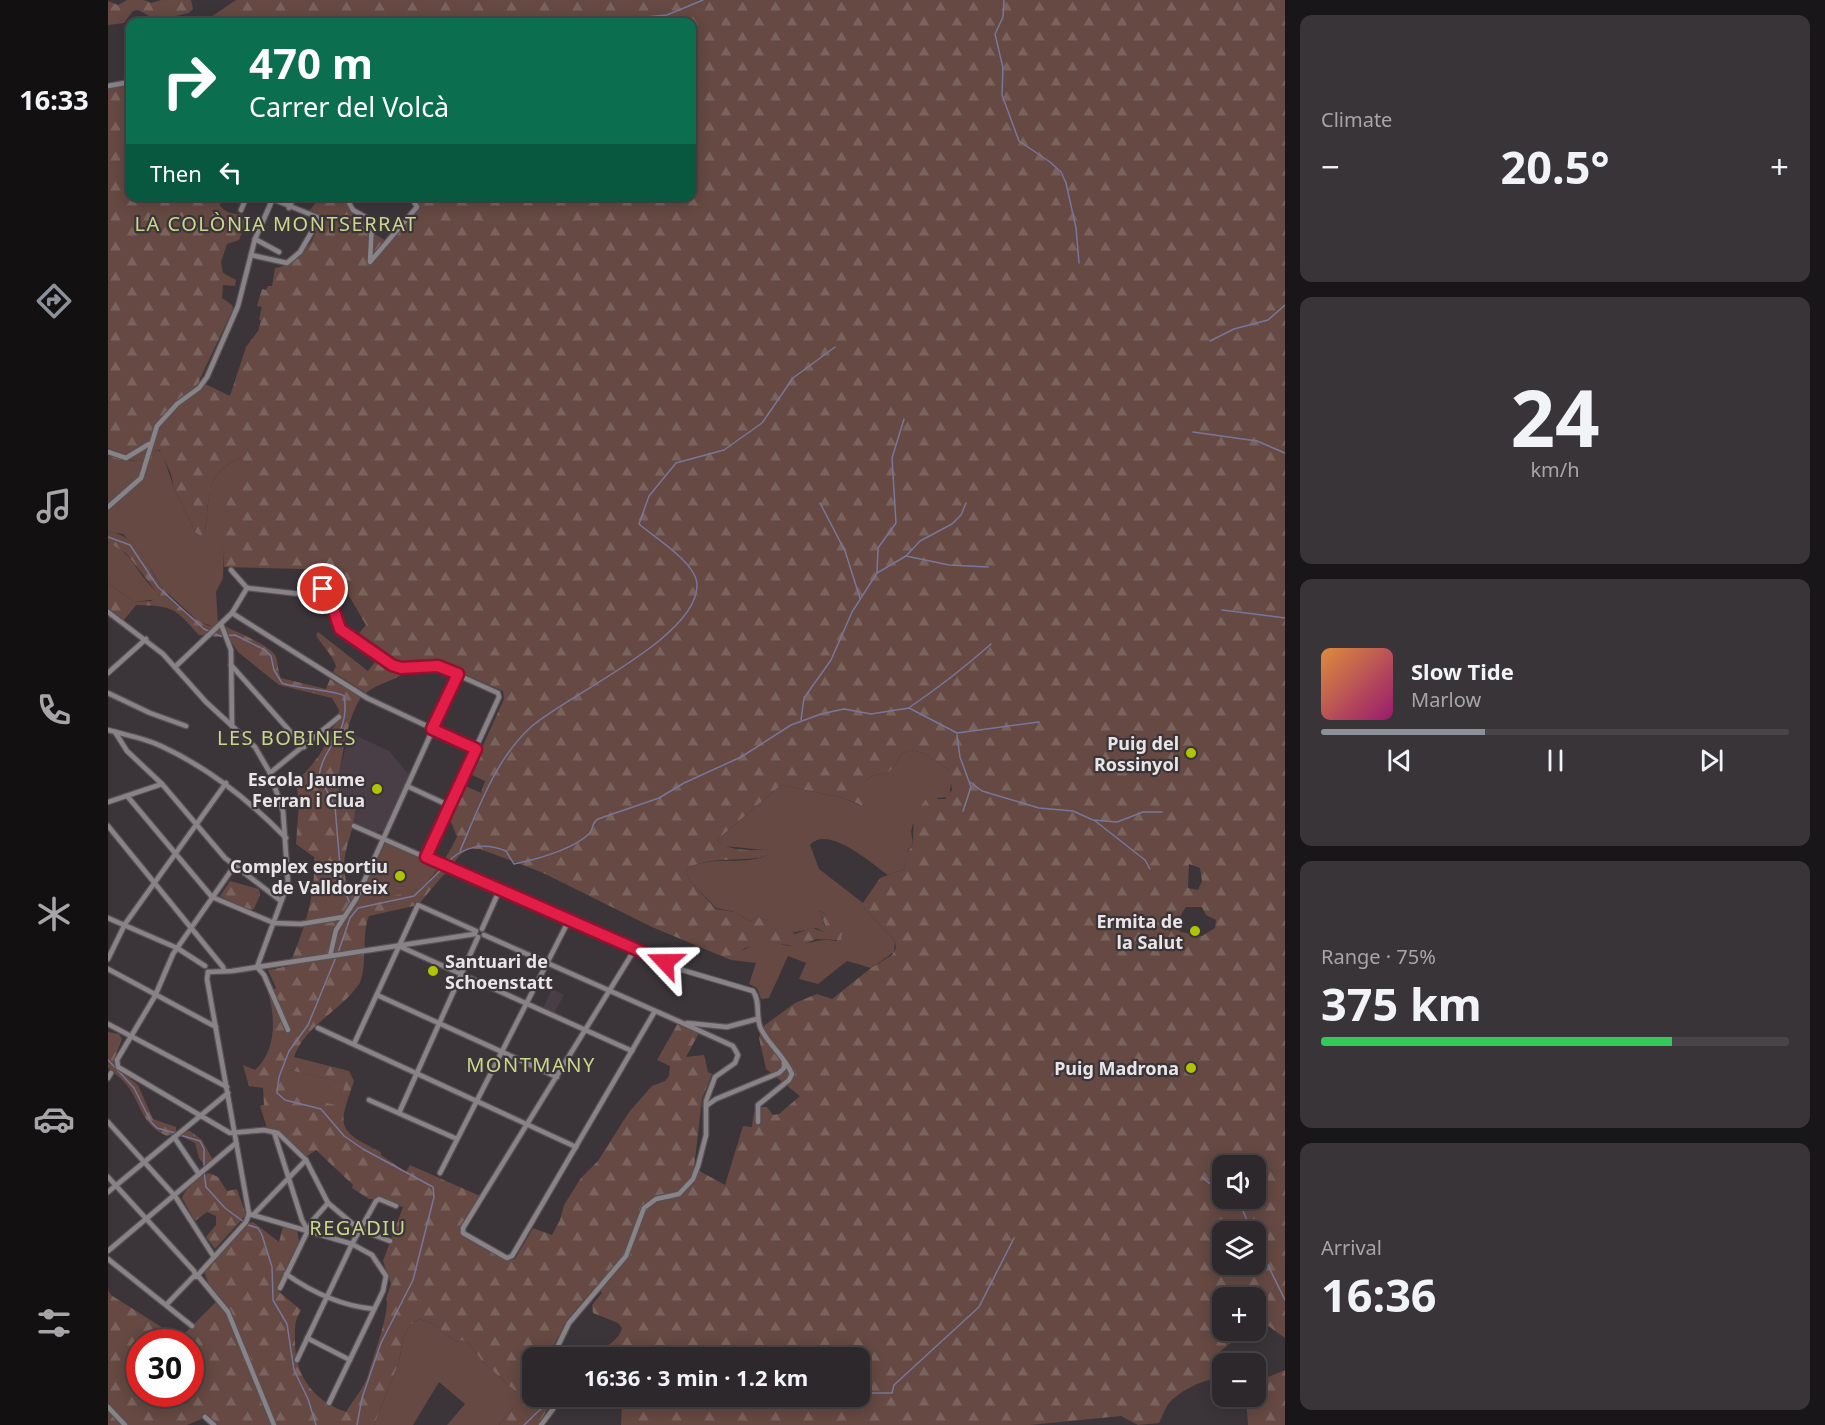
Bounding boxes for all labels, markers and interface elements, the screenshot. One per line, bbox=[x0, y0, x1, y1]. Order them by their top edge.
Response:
text: 470 m bbox=[249, 34, 373, 91]
icon: right bbox=[150, 42, 228, 120]
text: 16:33 bbox=[19, 81, 89, 118]
text: Carrer del Volcà bbox=[249, 88, 449, 125]
text: Climate bbox=[1321, 106, 1392, 133]
text: 20.5° bbox=[1501, 136, 1609, 197]
text: − bbox=[1321, 144, 1340, 189]
text: + bbox=[1770, 144, 1789, 189]
icon: left bbox=[214, 156, 247, 189]
text: Then bbox=[150, 158, 202, 188]
district label: LA COLÒNIA MONTSERRAT bbox=[134, 210, 418, 237]
icon: directions bbox=[33, 280, 75, 322]
text: 24 bbox=[1510, 364, 1600, 470]
text: km/h bbox=[1530, 456, 1580, 483]
icon: music bbox=[33, 485, 75, 527]
pin bbox=[297, 563, 348, 614]
icon: arrive bbox=[306, 572, 339, 605]
text: Slow Tide bbox=[1411, 656, 1514, 686]
text: Marlow bbox=[1411, 686, 1481, 713]
icon: phone bbox=[33, 689, 75, 731]
district label: LES BOBINES bbox=[217, 724, 357, 751]
place label: Puig del Rossinyol bbox=[1094, 731, 1179, 776]
icon: previous bbox=[1383, 744, 1416, 777]
icon: pause bbox=[1539, 744, 1572, 777]
icon: next bbox=[1695, 744, 1728, 777]
marker: Puig del Rossinyol bbox=[1184, 746, 1198, 760]
place label: Escola Jaume Ferran i Clua bbox=[248, 767, 365, 812]
marker: Escola Jaume Ferran i Clua bbox=[370, 782, 384, 796]
place label: Complex esportiu de Valldoreix bbox=[230, 854, 389, 899]
marker: Complex esportiu de Valldoreix bbox=[393, 869, 407, 883]
icon: climate bbox=[33, 893, 75, 935]
place label: Ermita de la Salut bbox=[1097, 909, 1183, 954]
marker: Ermita de la Salut bbox=[1188, 924, 1202, 938]
position arrow bbox=[633, 930, 697, 994]
text: Range · 75% bbox=[1321, 943, 1436, 970]
place label: Santuari de Schoenstatt bbox=[445, 949, 553, 994]
marker: Santuari de Schoenstatt bbox=[426, 964, 440, 978]
text: 375 km bbox=[1321, 973, 1482, 1034]
district label: MONTMANY bbox=[466, 1051, 596, 1078]
place label: Puig Madrona bbox=[1054, 1056, 1179, 1080]
marker: Puig Madrona bbox=[1184, 1061, 1198, 1075]
icon: car bbox=[33, 1098, 75, 1140]
map controls bbox=[1212, 1155, 1266, 1407]
button: sound bbox=[1212, 1155, 1266, 1209]
district label: REGADIU bbox=[309, 1214, 407, 1241]
button: layers bbox=[1212, 1221, 1266, 1275]
text: Arrival bbox=[1321, 1234, 1382, 1261]
text: 16:36 bbox=[1321, 1264, 1437, 1325]
button: + bbox=[1212, 1287, 1266, 1341]
icon: filters bbox=[33, 1302, 75, 1344]
speed limit sign: 30 bbox=[126, 1329, 204, 1407]
button: − bbox=[1212, 1353, 1266, 1407]
text: 16:36 · 3 min · 1.2 km bbox=[584, 1362, 808, 1392]

